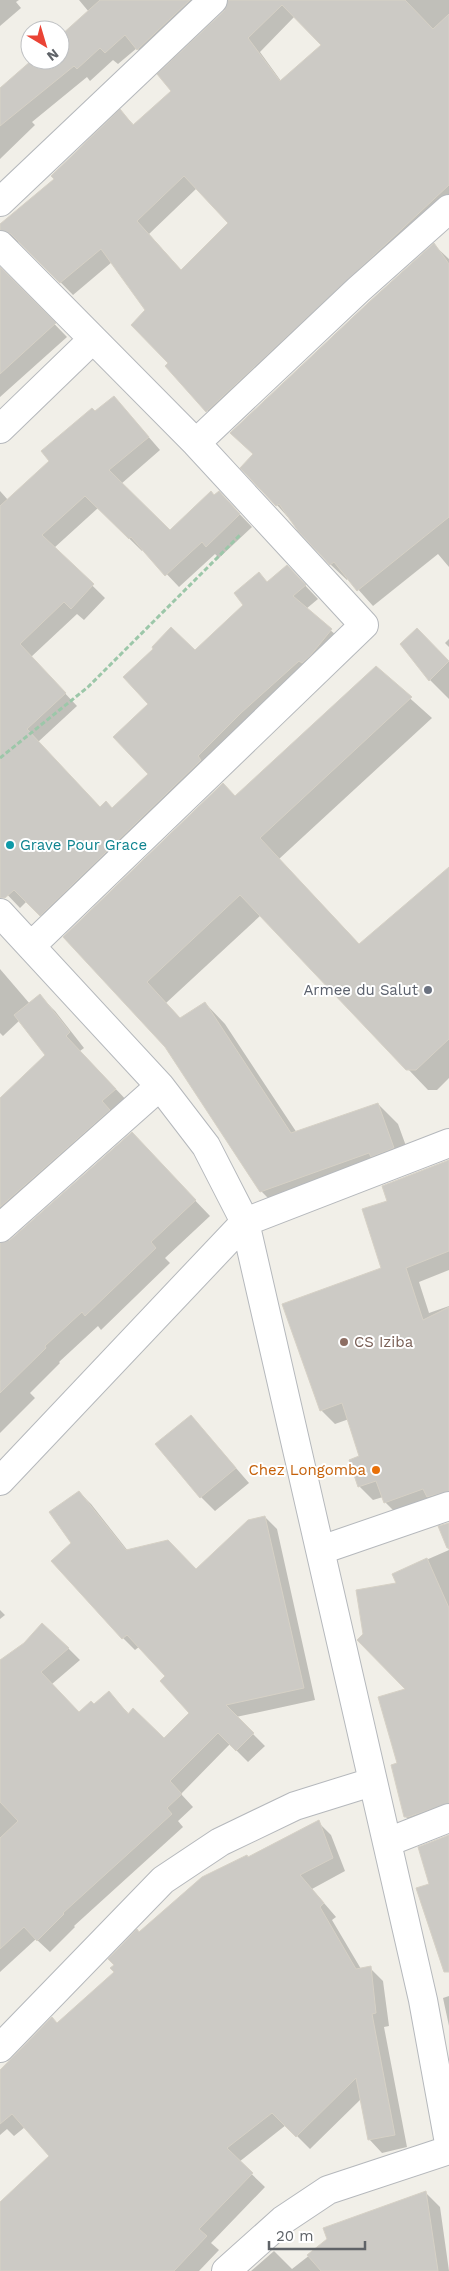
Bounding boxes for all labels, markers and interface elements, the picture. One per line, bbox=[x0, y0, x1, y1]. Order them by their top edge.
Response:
north arrow bbox=[20, 20, 70, 70]
text: N bbox=[44, 46, 62, 65]
place label: Grave Pour Grace bbox=[20, 836, 147, 854]
marker: Grave Pour Grace bbox=[4, 839, 16, 851]
place label: Armee du Salut bbox=[303, 981, 419, 999]
marker: Armee du Salut bbox=[422, 984, 434, 996]
place label: CS Iziba bbox=[354, 1333, 414, 1351]
marker: CS Iziba bbox=[338, 1336, 350, 1348]
place label: Chez Longomba bbox=[248, 1461, 367, 1479]
marker: Chez Longomba bbox=[370, 1464, 382, 1476]
scale bar bbox=[269, 2218, 365, 2250]
text: 20 m bbox=[276, 2227, 314, 2245]

